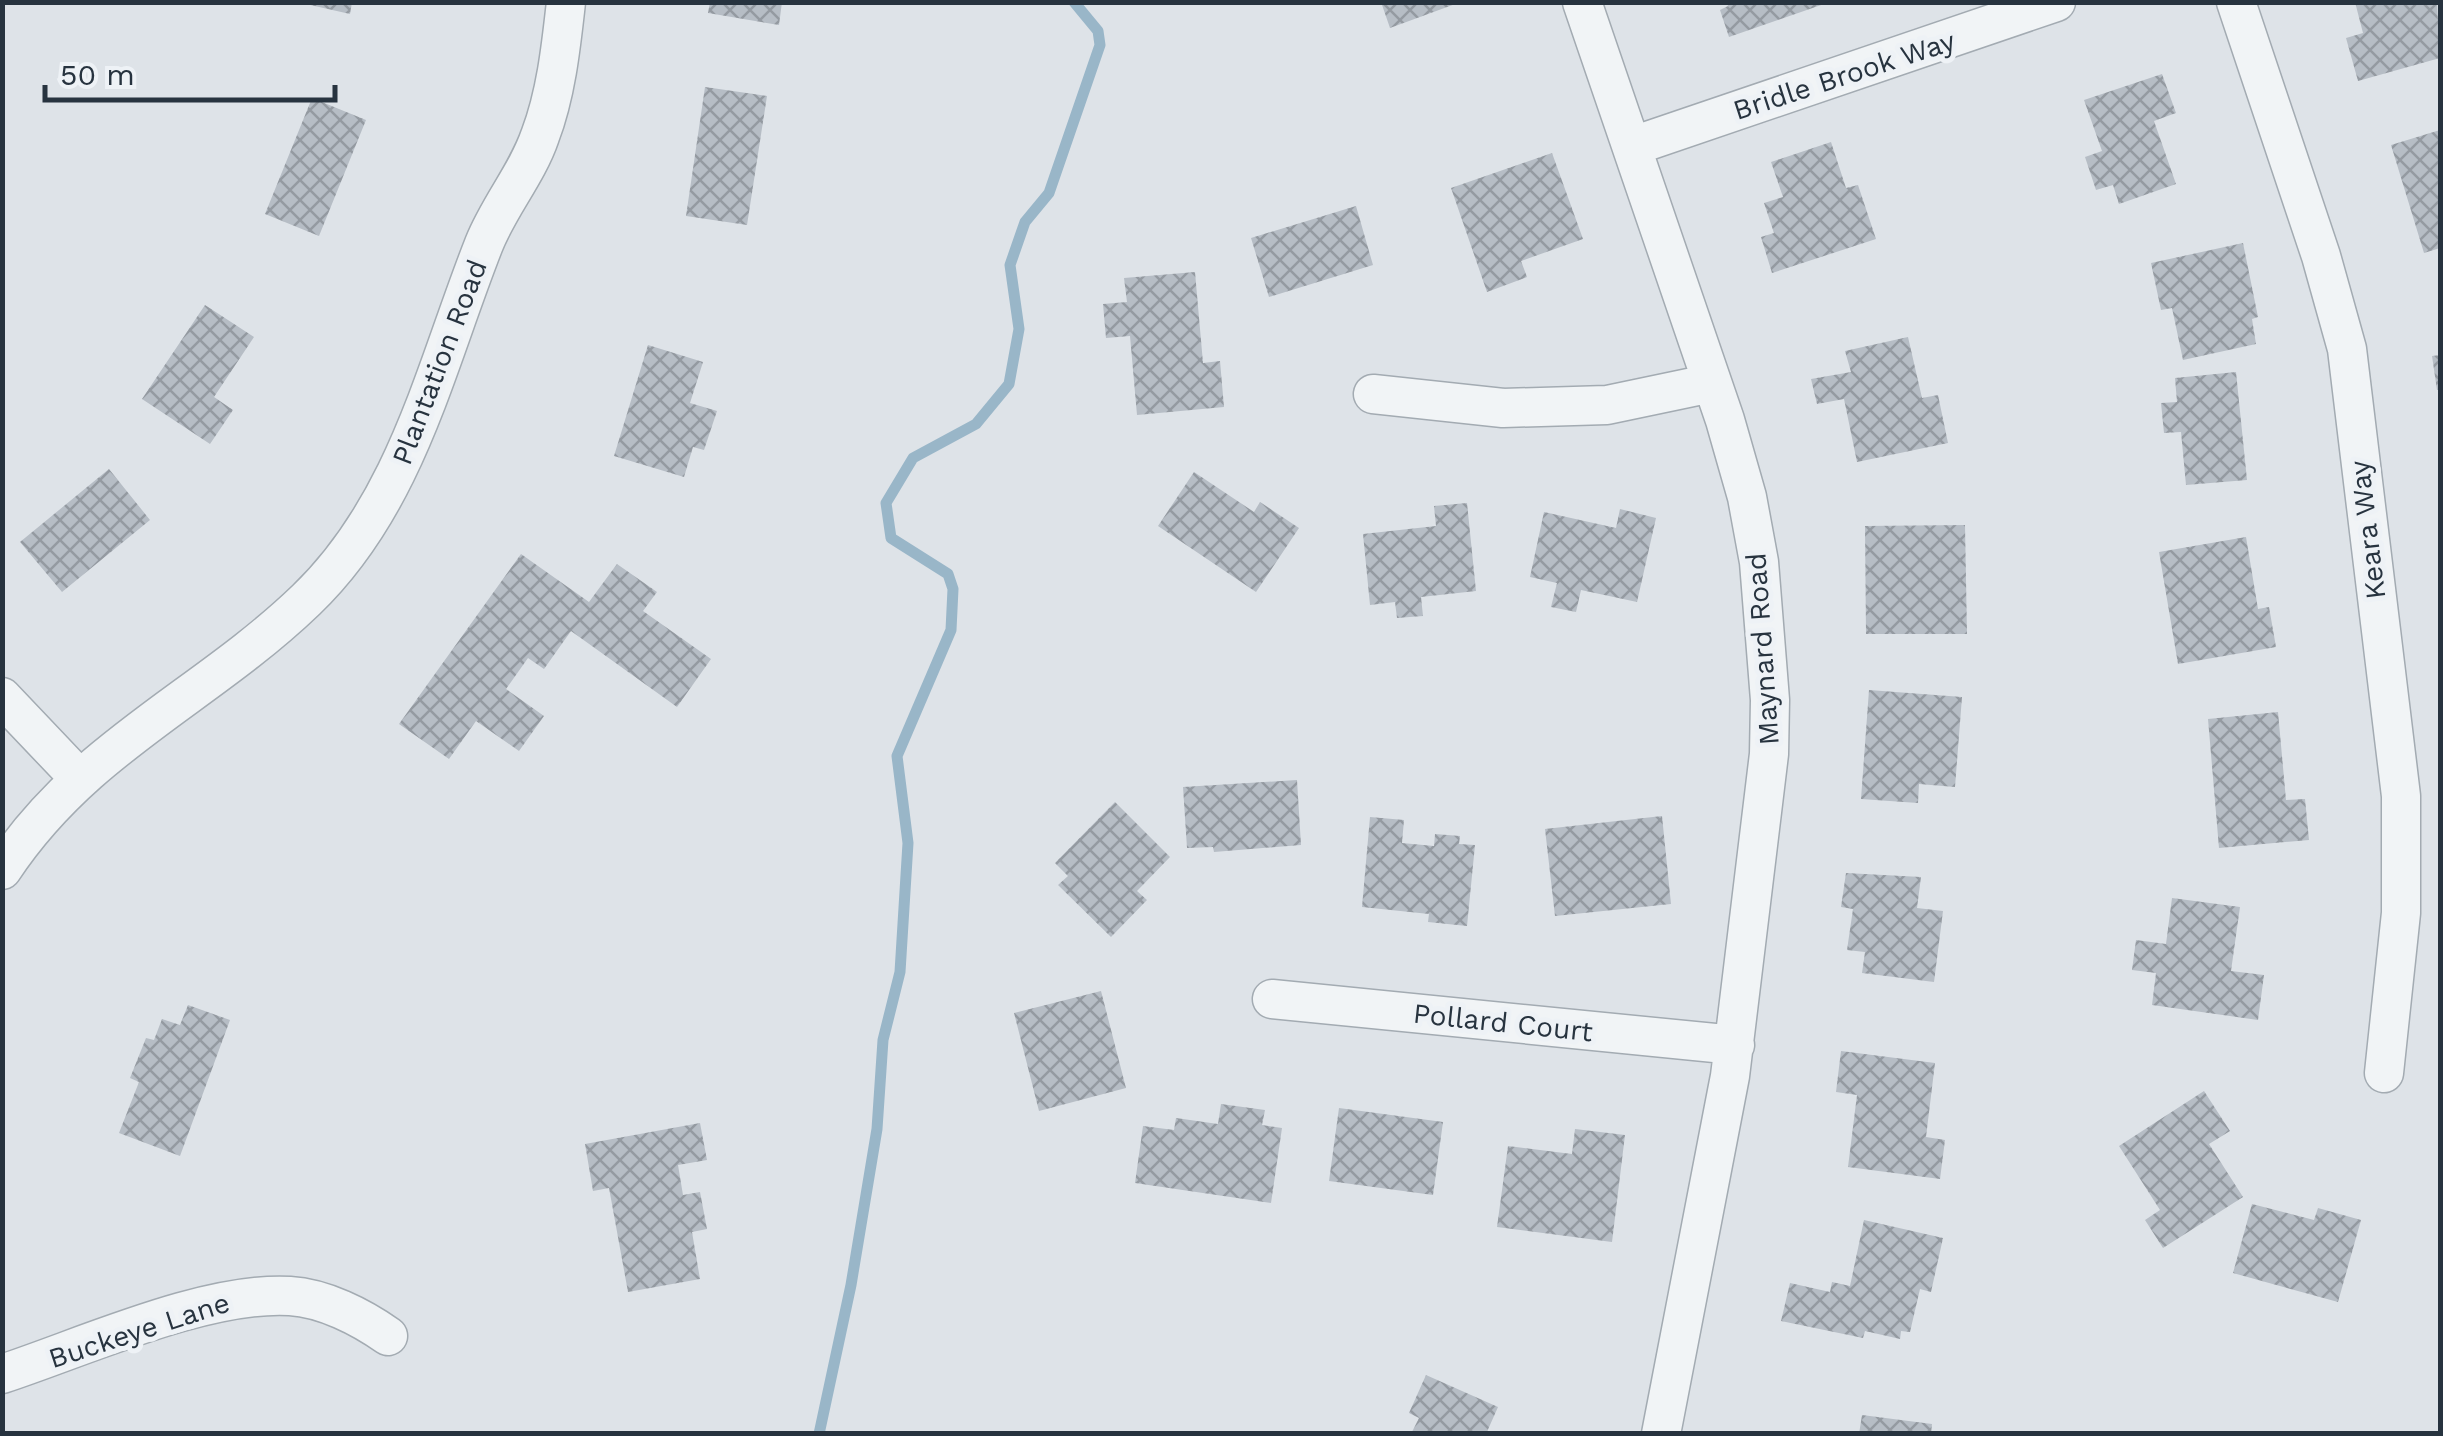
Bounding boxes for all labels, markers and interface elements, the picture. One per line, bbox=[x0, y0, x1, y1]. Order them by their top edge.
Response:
street label: Bridle Brook Way bbox=[1729, 24, 1960, 127]
scale bar bbox=[45, 40, 335, 102]
text: 50 m bbox=[60, 57, 135, 92]
street label: Plantation Road bbox=[385, 255, 494, 469]
street label: Keara Way bbox=[2343, 458, 2392, 601]
street label: Maynard Road bbox=[1739, 552, 1786, 746]
street label: Pollard Court bbox=[1412, 997, 1595, 1048]
street label: Buckeye Lane bbox=[44, 1286, 234, 1375]

